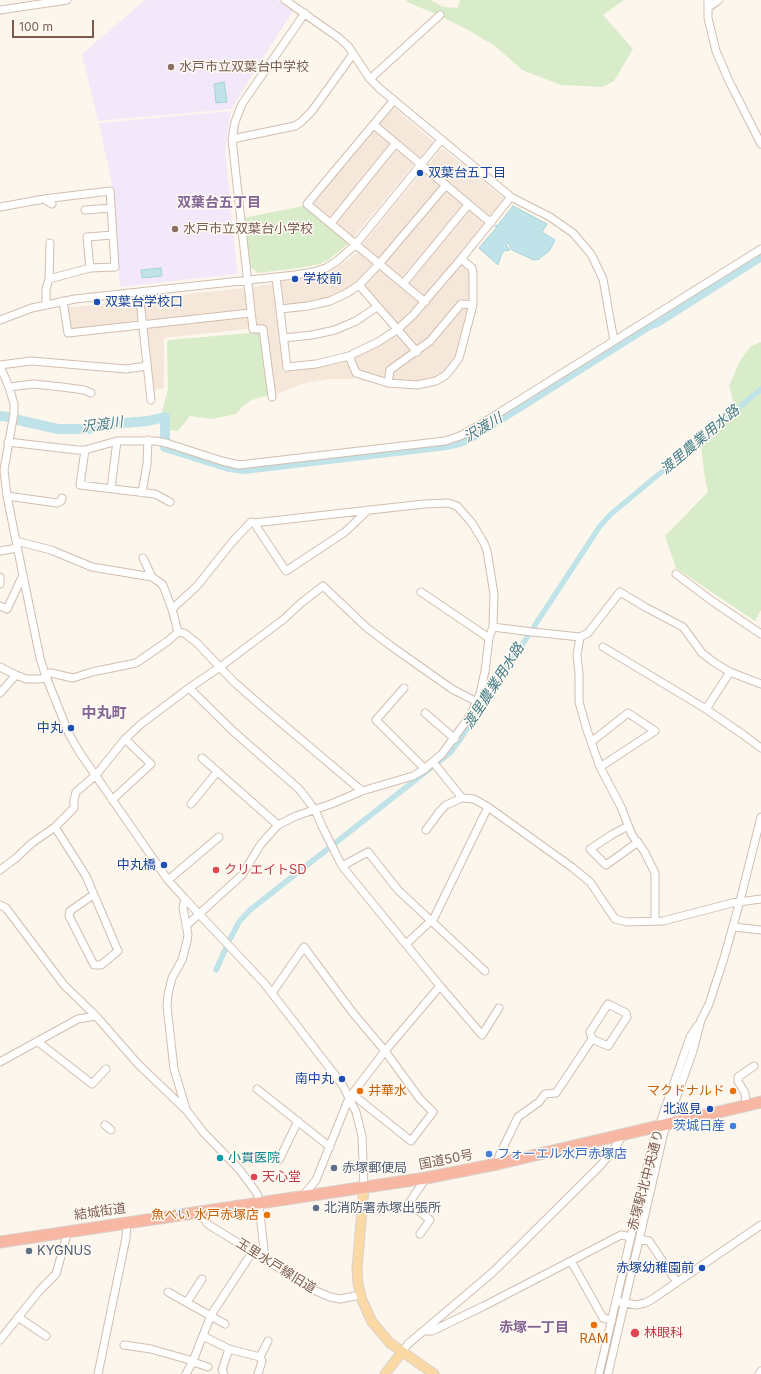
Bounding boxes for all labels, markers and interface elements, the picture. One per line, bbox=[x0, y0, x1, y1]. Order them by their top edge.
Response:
scale bar bbox=[14, 12, 96, 38]
text: 100 m bbox=[19, 19, 53, 34]
place label: 水戸市立双葉台中学校 bbox=[179, 59, 309, 75]
marker: 水戸市立双葉台中学校 bbox=[166, 62, 176, 72]
place label: 双葉台五丁目 bbox=[428, 165, 506, 181]
marker: 双葉台五丁目 bbox=[415, 168, 425, 178]
district label: 双葉台五丁目 bbox=[177, 195, 261, 211]
place label: 水戸市立双葉台小学校 bbox=[183, 221, 313, 237]
marker: 水戸市立双葉台小学校 bbox=[170, 224, 180, 234]
place label: 学校前 bbox=[303, 271, 342, 287]
marker: 学校前 bbox=[290, 274, 300, 284]
place label: 双葉台学校口 bbox=[105, 294, 183, 310]
marker: 双葉台学校口 bbox=[92, 297, 102, 307]
water label: 渡里農業用水路 bbox=[657, 402, 743, 478]
water label: 沢渡川 bbox=[461, 410, 505, 446]
water label: 沢渡川 bbox=[80, 414, 124, 436]
water label: 渡里農業用水路 bbox=[460, 640, 528, 732]
district label: 中丸町 bbox=[82, 704, 126, 722]
place label: 中丸 bbox=[37, 720, 63, 736]
marker: 中丸 bbox=[66, 723, 76, 733]
place label: 中丸橋 bbox=[117, 857, 156, 873]
marker: 中丸橋 bbox=[159, 860, 169, 870]
place label: クリエイトSD bbox=[224, 862, 307, 878]
marker: クリエイトSD bbox=[211, 865, 221, 875]
place label: 南中丸 bbox=[295, 1071, 334, 1087]
marker: 南中丸 bbox=[337, 1074, 347, 1084]
place label: 井華水 bbox=[368, 1083, 407, 1099]
place label: マクドナルド bbox=[647, 1083, 725, 1099]
marker: 井華水 bbox=[355, 1086, 365, 1096]
marker: マクドナルド bbox=[728, 1086, 738, 1096]
place label: 北巡見 bbox=[663, 1101, 702, 1117]
marker: 北巡見 bbox=[705, 1104, 715, 1114]
place label: 茨城日産 bbox=[673, 1118, 725, 1134]
marker: 茨城日産 bbox=[728, 1121, 738, 1131]
street label: 赤塚駅北中央通り bbox=[625, 1128, 667, 1232]
place label: フォーエル水戸赤塚店 bbox=[497, 1146, 627, 1162]
street label: 国道50号 bbox=[417, 1147, 475, 1173]
marker: フォーエル水戸赤塚店 bbox=[484, 1149, 494, 1159]
place label: 小貫医院 bbox=[228, 1150, 280, 1166]
marker: 小貫医院 bbox=[215, 1153, 225, 1163]
place label: 赤塚郵便局 bbox=[342, 1160, 407, 1176]
marker: 赤塚郵便局 bbox=[329, 1163, 339, 1173]
place label: 天心堂 bbox=[262, 1169, 301, 1185]
marker: 天心堂 bbox=[249, 1172, 259, 1182]
place label: 北消防署赤塚出張所 bbox=[324, 1200, 441, 1216]
street label: 結城街道 bbox=[73, 1201, 127, 1223]
marker: 北消防署赤塚出張所 bbox=[311, 1203, 321, 1213]
place label: 魚べい 水戸赤塚店 bbox=[151, 1207, 259, 1223]
marker: 魚べい 水戸赤塚店 bbox=[262, 1210, 272, 1220]
street label: 玉里水戸線旧道 bbox=[233, 1235, 319, 1297]
place label: KYGNUS bbox=[37, 1243, 92, 1259]
marker: KYGNUS bbox=[24, 1246, 34, 1256]
place label: 赤塚幼稚園前 bbox=[616, 1260, 694, 1276]
marker: 赤塚幼稚園前 bbox=[697, 1263, 707, 1273]
district label: 赤塚一丁目 bbox=[499, 1320, 569, 1336]
marker: RAM bbox=[589, 1320, 599, 1330]
place label: 林眼科 bbox=[644, 1325, 683, 1341]
marker: 林眼科 bbox=[629, 1327, 641, 1339]
place label: RAM bbox=[579, 1331, 609, 1347]

